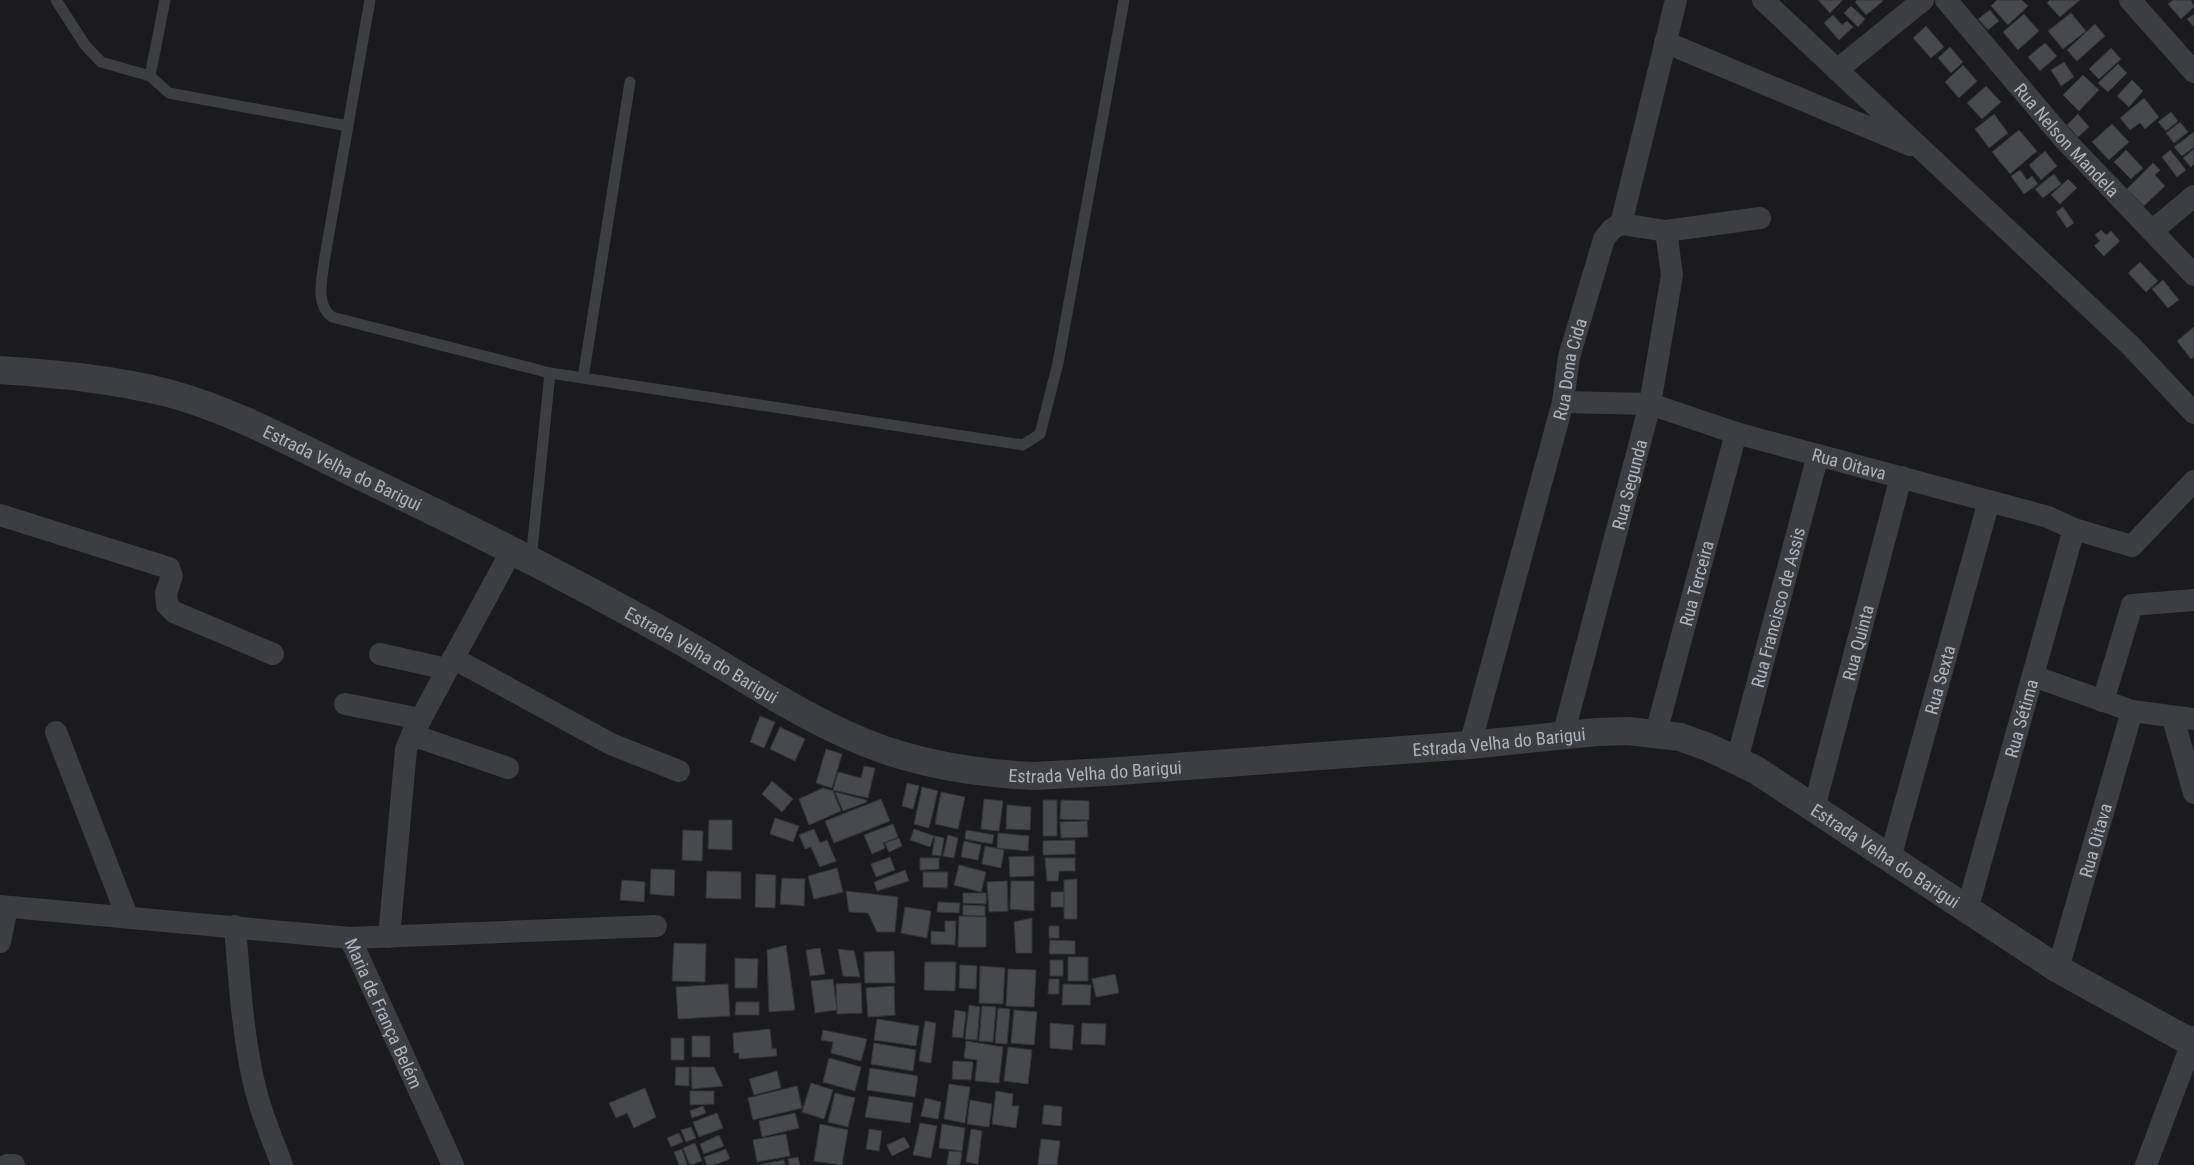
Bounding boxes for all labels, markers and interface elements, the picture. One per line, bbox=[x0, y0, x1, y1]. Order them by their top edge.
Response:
street label: Rua Nelson Mandela bbox=[2010, 79, 2124, 201]
street label: Rua Dona Cida bbox=[1548, 316, 1590, 422]
street label: Estrada Velha do Barigui bbox=[260, 420, 425, 515]
street label: Rua Segunda bbox=[1607, 437, 1651, 532]
street label: Rua Oitava bbox=[1810, 443, 1889, 483]
street label: Rua Francisco de Assis bbox=[1746, 525, 1809, 690]
street label: Rua Terceira bbox=[1675, 538, 1717, 628]
street label: Estrada Velha do Barigui bbox=[622, 602, 782, 707]
street label: Rua Quinta bbox=[1837, 603, 1877, 683]
street label: Rua Sexta bbox=[1920, 643, 1959, 717]
street label: Rua Sétima bbox=[2000, 677, 2042, 760]
street label: Estrada Velha do Barigui bbox=[1412, 723, 1586, 760]
street label: Estrada Velha do Barigui bbox=[1008, 756, 1182, 787]
street label: Estrada Velha do Barigui bbox=[1807, 799, 1964, 912]
street label: Rua Oitava bbox=[2074, 801, 2116, 880]
street label: Maria de França Belém bbox=[341, 935, 427, 1092]

